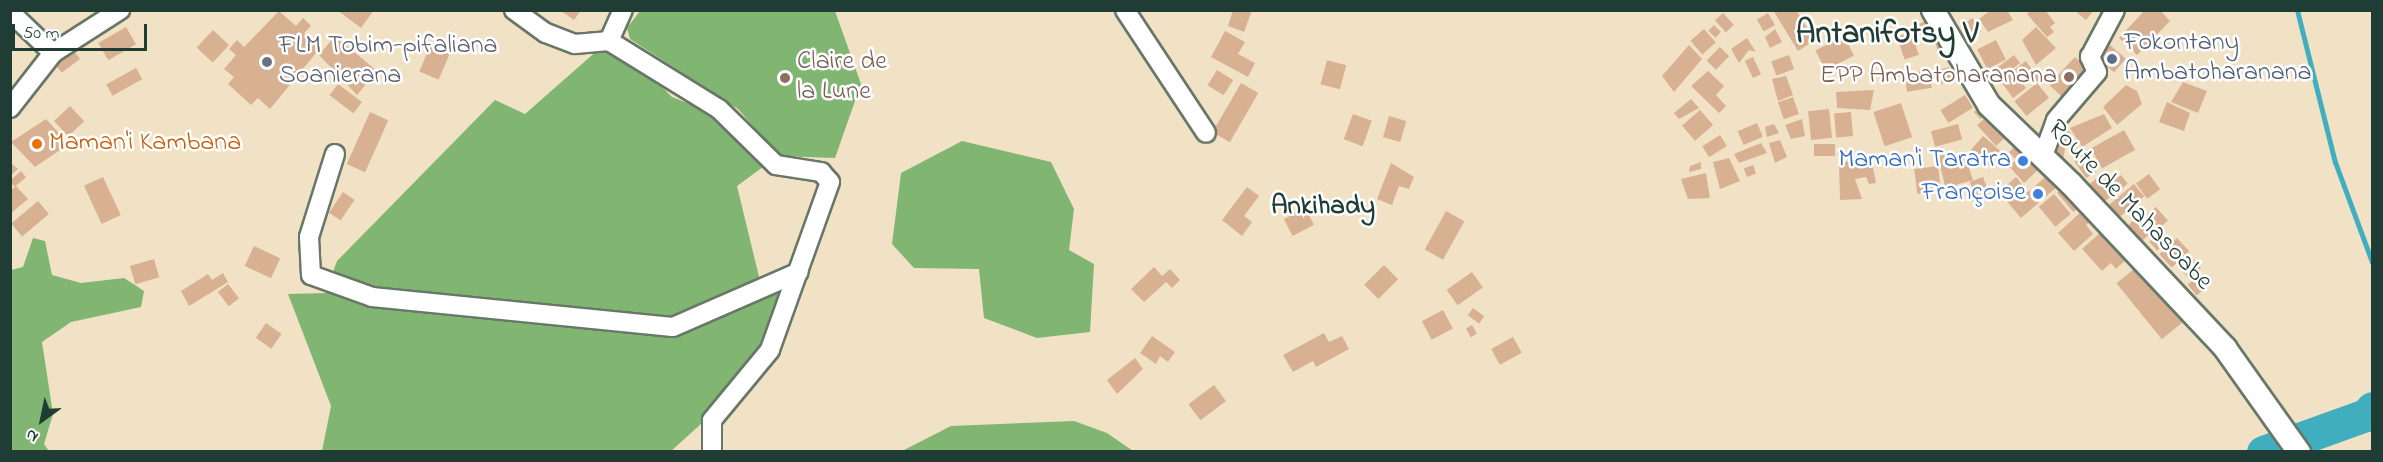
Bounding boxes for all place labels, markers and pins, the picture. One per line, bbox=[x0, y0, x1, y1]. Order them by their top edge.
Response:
place label: Fokontany Ambatoharanana bbox=[2124, 28, 2312, 89]
place label: FLM Tobim-pifaliana Soanierana bbox=[279, 31, 498, 92]
place label: Claire de la Lune bbox=[797, 47, 887, 108]
marker: Fokontany Ambatoharanana bbox=[2105, 52, 2119, 66]
marker: FLM Tobim-pifaliana Soanierana bbox=[260, 55, 274, 69]
place label: EPP Ambatoharanana bbox=[1820, 61, 2057, 93]
marker: EPP Ambatoharanana bbox=[2062, 70, 2076, 84]
marker: Claire de la Lune bbox=[778, 71, 792, 85]
place label: Maman'i Kambana bbox=[49, 128, 241, 160]
marker: Maman'i Kambana bbox=[30, 137, 44, 151]
place label: Maman'i Taratra bbox=[1838, 145, 2011, 177]
marker: Maman'i Taratra bbox=[2016, 154, 2030, 168]
place label: Françoise bbox=[1922, 178, 2026, 210]
marker: Françoise bbox=[2031, 187, 2045, 201]

